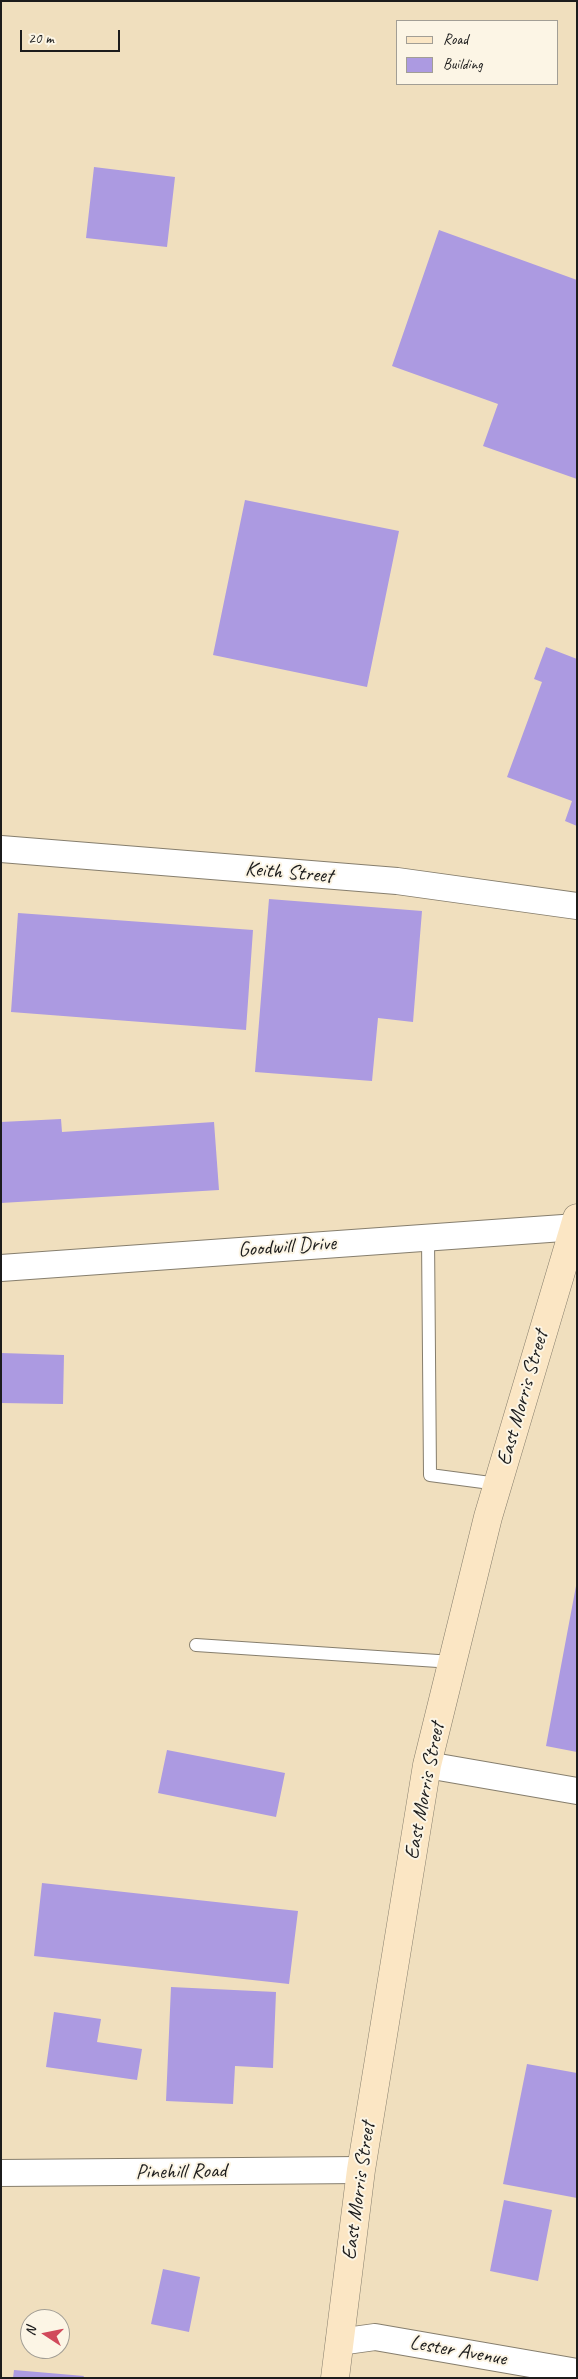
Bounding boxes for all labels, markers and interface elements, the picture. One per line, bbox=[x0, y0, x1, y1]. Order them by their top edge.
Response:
scale bar bbox=[22, 20, 122, 52]
legend bbox=[396, 20, 558, 85]
text: 20 m bbox=[28, 29, 54, 48]
text: Road bbox=[443, 30, 468, 49]
text: Building bbox=[443, 55, 482, 74]
street label: Keith Street bbox=[244, 857, 334, 889]
street label: Goodwill Drive bbox=[237, 1231, 337, 1263]
street label: East Morris Street bbox=[492, 1328, 554, 1468]
street label: East Morris Street bbox=[399, 1720, 451, 1862]
street label: East Morris Street bbox=[337, 2120, 381, 2262]
street label: Pinehill Road bbox=[135, 2159, 227, 2185]
north arrow bbox=[20, 2309, 70, 2359]
text: N bbox=[22, 2325, 40, 2337]
street label: Lester Avenue bbox=[408, 2330, 508, 2372]

